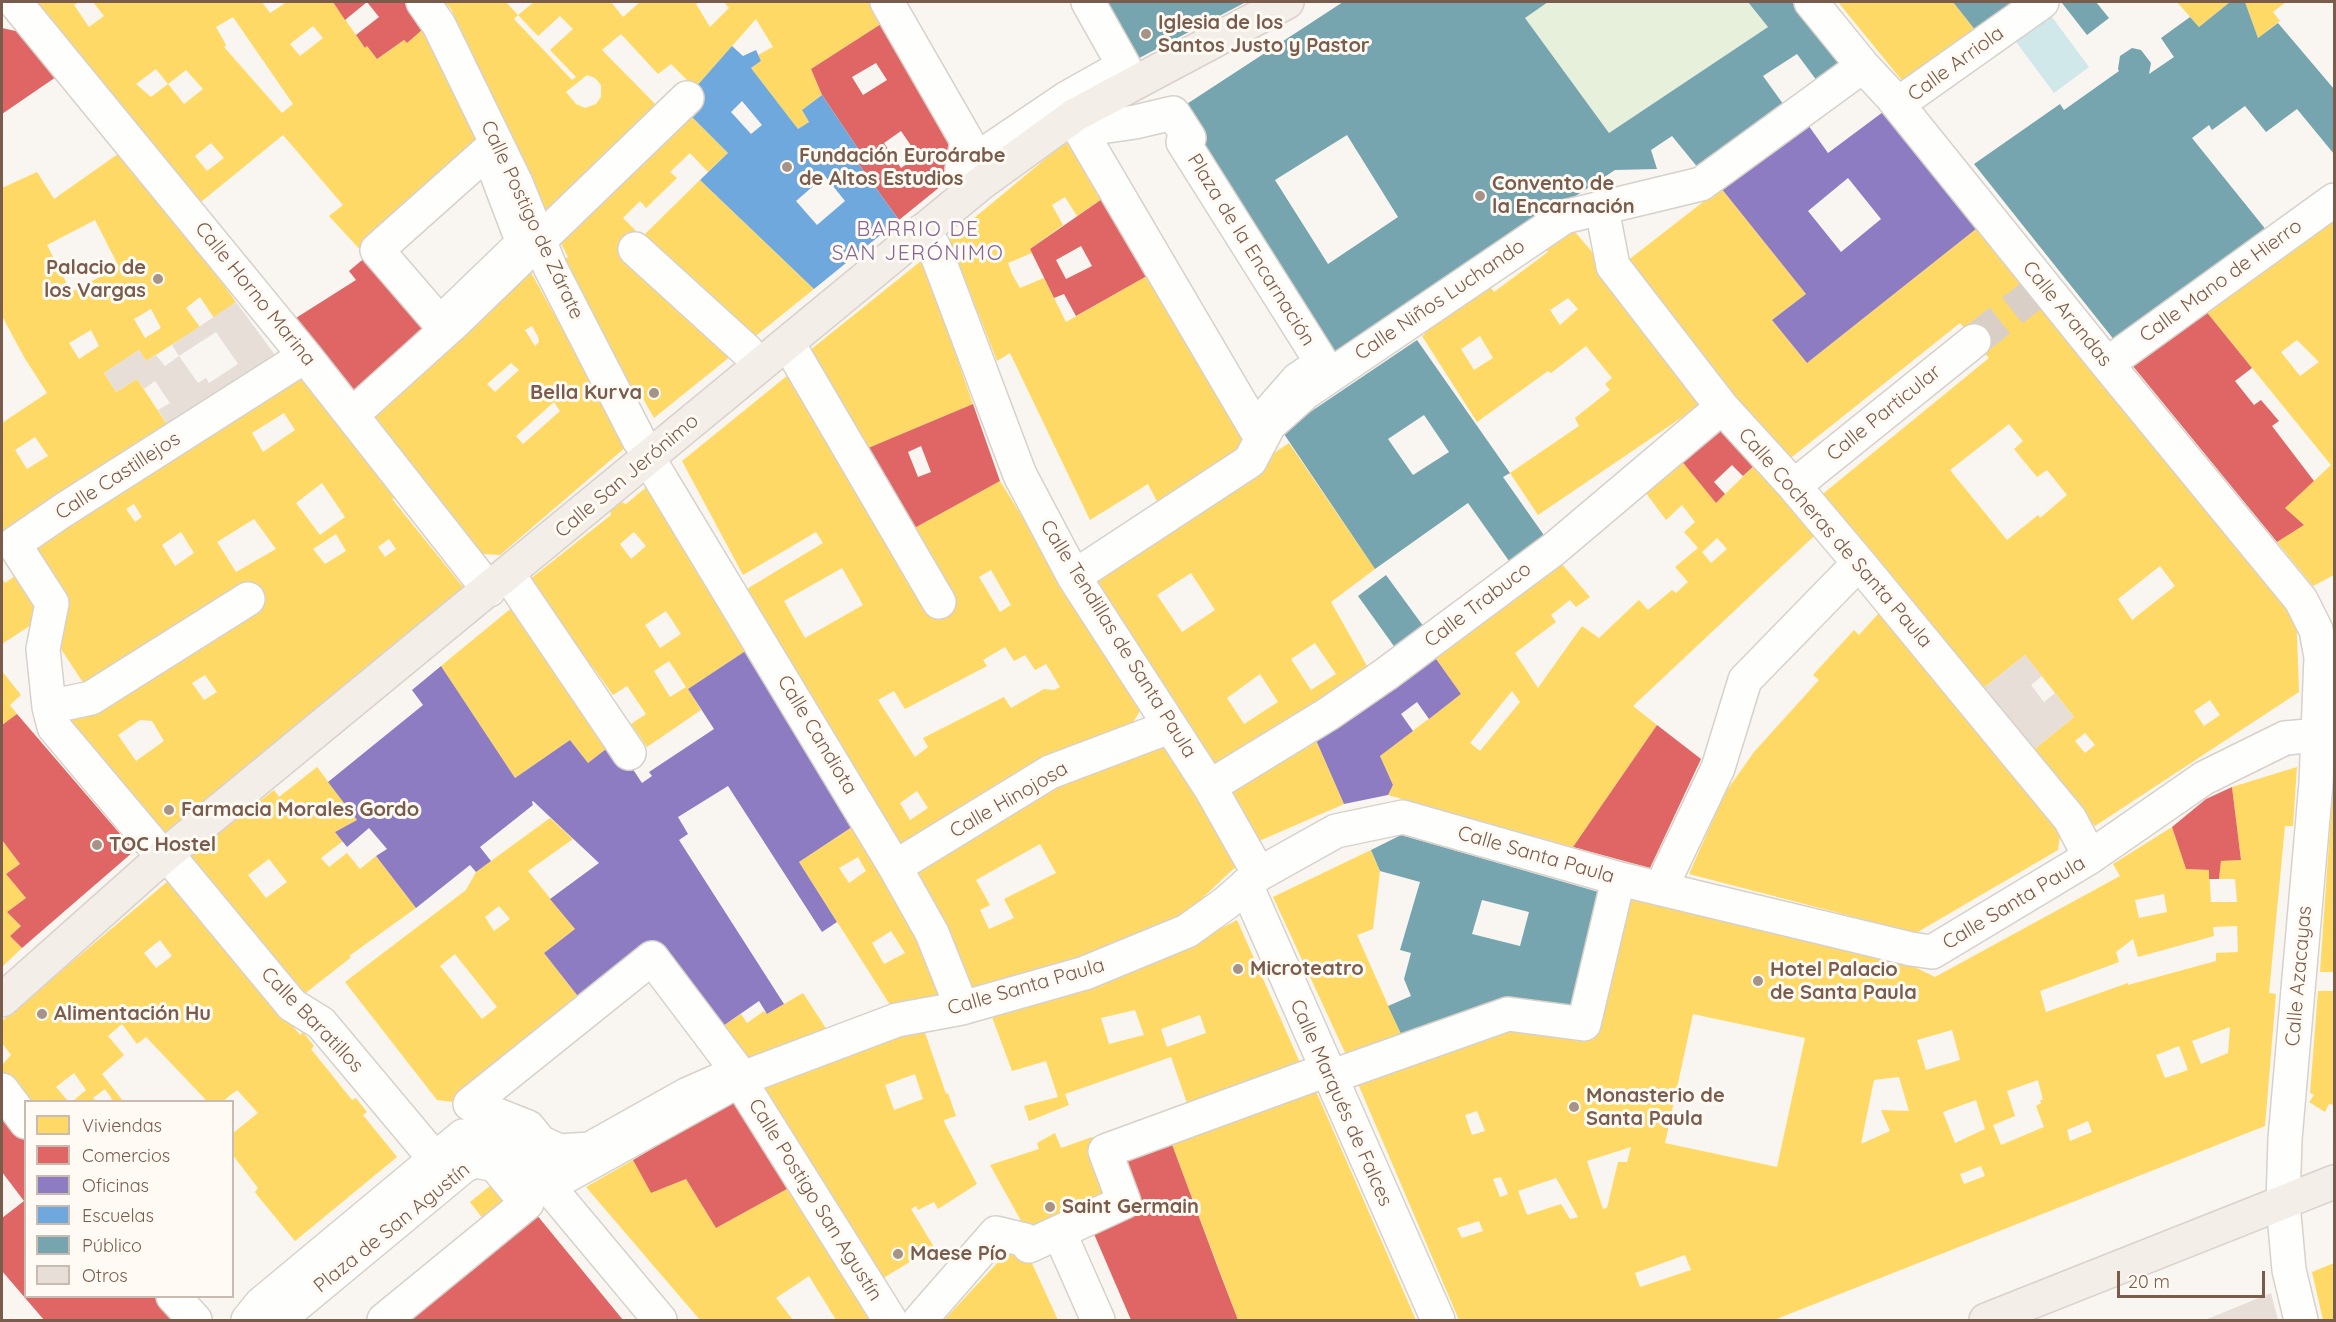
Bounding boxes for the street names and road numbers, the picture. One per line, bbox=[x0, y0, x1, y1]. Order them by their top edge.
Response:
street label: Calle Arriola bbox=[1903, 21, 2009, 107]
street label: Calle Postigo de Zárate bbox=[475, 117, 589, 323]
street label: Plaza de la Encarnación bbox=[1182, 150, 1320, 350]
street label: Calle Mano de Hierro bbox=[2135, 214, 2307, 348]
street label: Calle Horno Marina bbox=[189, 217, 321, 371]
street label: Calle Niños Luchando bbox=[1350, 234, 1530, 366]
street label: Calle Arandas bbox=[2017, 256, 2117, 372]
street label: Calle Particular bbox=[1822, 360, 1946, 466]
street label: Calle San Jerónimo bbox=[550, 409, 704, 543]
street label: Calle Cocheras de Santa Paula bbox=[1733, 423, 1937, 653]
street label: Calle Castillejos bbox=[51, 427, 185, 525]
street label: Calle Tendillas de Santa Paula bbox=[1035, 516, 1201, 762]
street label: Calle Trabuco bbox=[1420, 557, 1536, 653]
street label: Calle Candiota bbox=[772, 671, 862, 799]
street label: Calle Hinojosa bbox=[946, 757, 1072, 843]
street label: Calle Santa Paula bbox=[1455, 821, 1617, 889]
street label: Calle Santa Paula bbox=[1938, 851, 2090, 955]
street label: Calle Azacayas bbox=[2281, 905, 2317, 1047]
street label: Calle Santa Paula bbox=[945, 953, 1107, 1021]
street label: Calle Baratillos bbox=[256, 962, 368, 1078]
street label: Calle Marqués de Falces bbox=[1285, 996, 1397, 1210]
street label: Calle Postigo San Agustín bbox=[743, 1094, 887, 1306]
street label: Plaza de San Agustín bbox=[309, 1158, 475, 1298]

